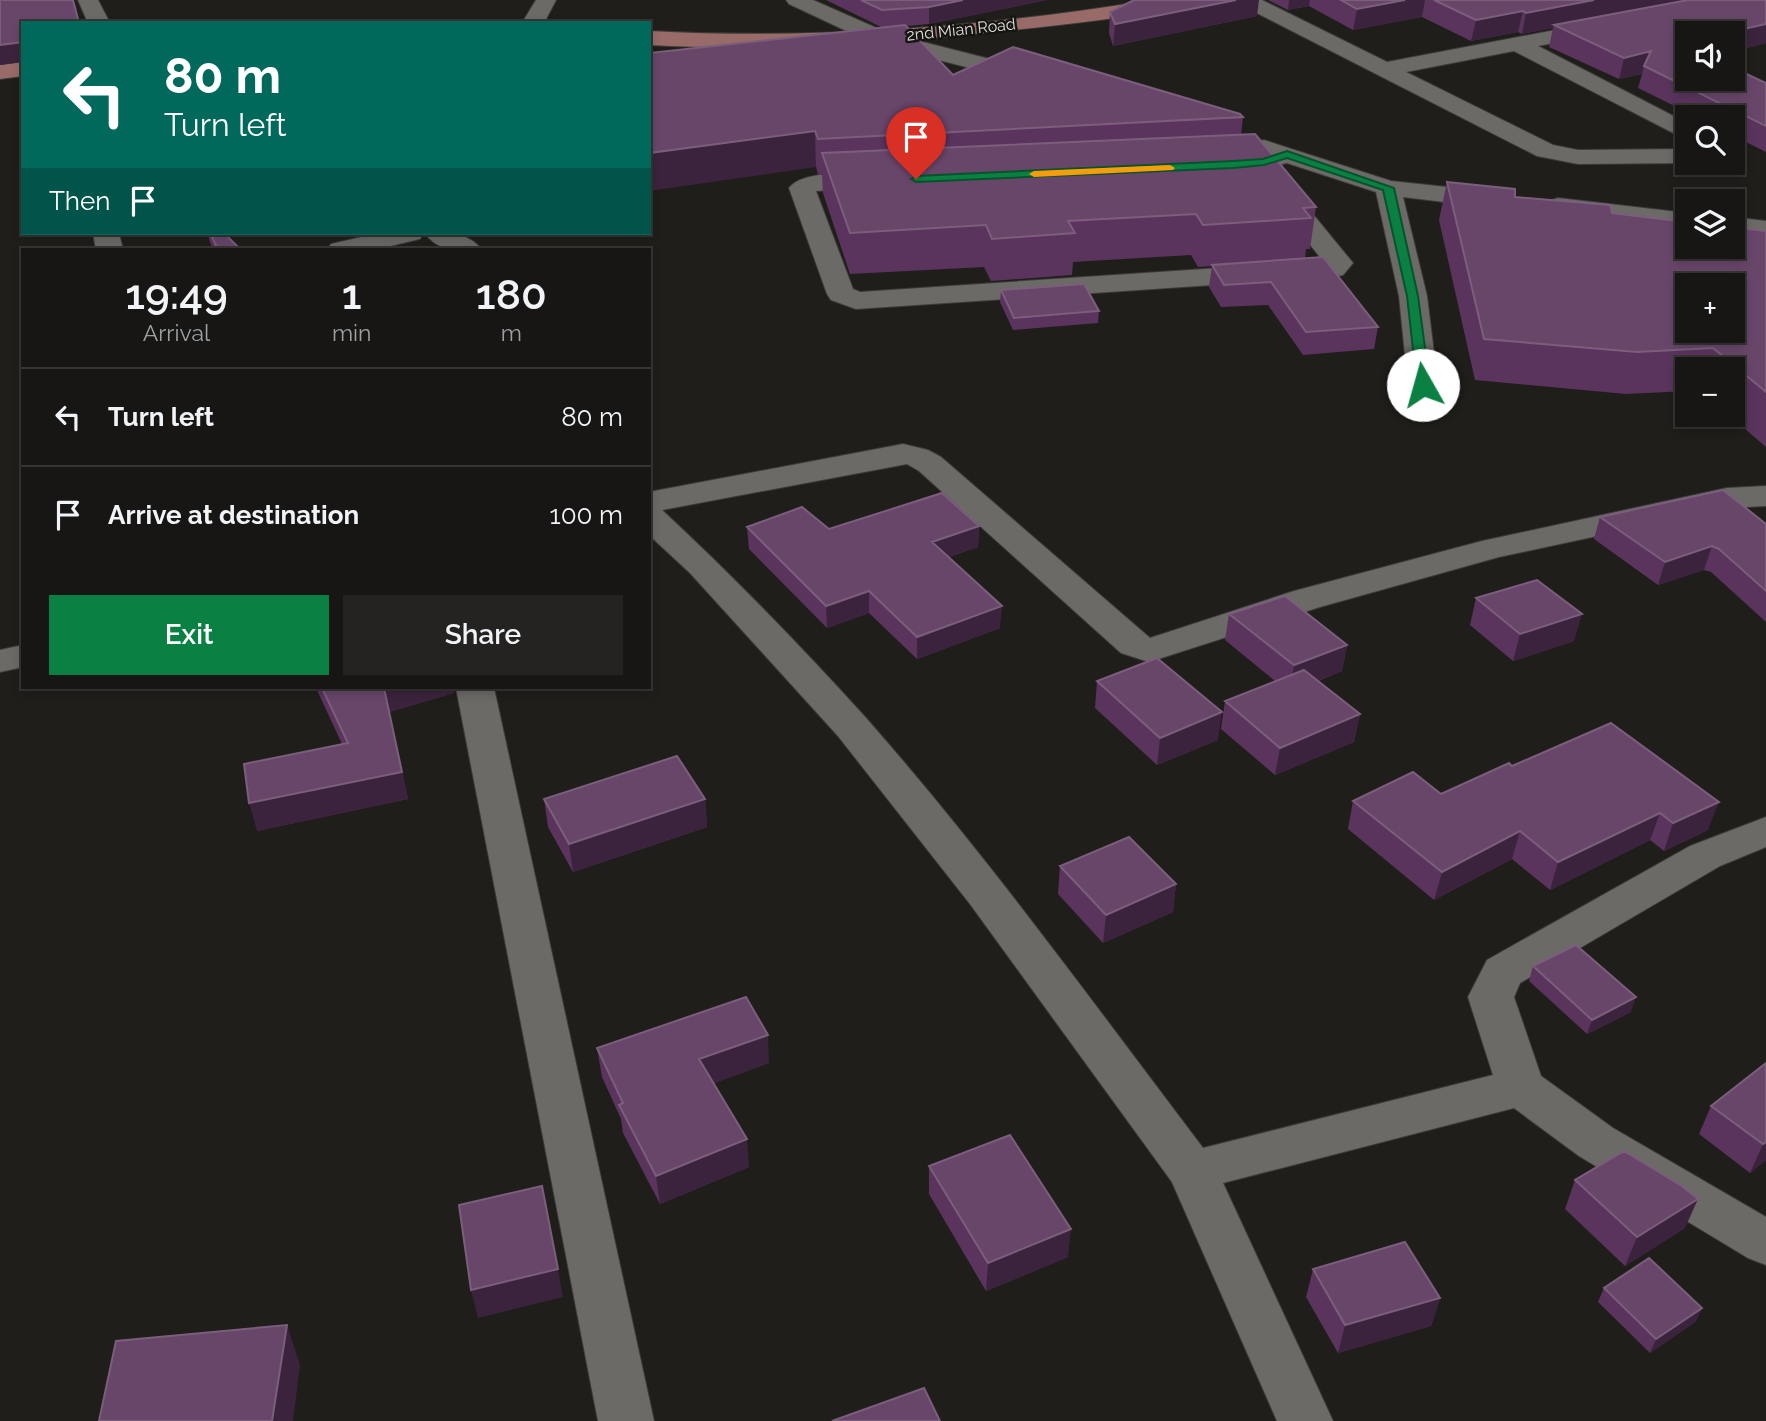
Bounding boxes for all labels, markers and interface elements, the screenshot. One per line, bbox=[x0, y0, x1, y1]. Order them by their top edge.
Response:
street label: 2nd Mian Road bbox=[905, 14, 1017, 45]
map controls bbox=[1675, 21, 1745, 427]
button: sound bbox=[1675, 21, 1745, 91]
text: 80 m bbox=[164, 47, 281, 104]
icon: left bbox=[49, 49, 140, 140]
button: search bbox=[1675, 105, 1745, 175]
text: Turn left bbox=[164, 106, 286, 143]
pin bbox=[886, 107, 946, 179]
icon: arrive bbox=[897, 118, 935, 156]
icon: arrive bbox=[124, 182, 162, 220]
text: Then bbox=[49, 186, 110, 216]
button: layers bbox=[1675, 189, 1745, 259]
text: 19:49 bbox=[125, 270, 228, 319]
text: 1 bbox=[342, 270, 362, 319]
text: 180 bbox=[476, 270, 547, 319]
button: + bbox=[1675, 273, 1745, 343]
text: Arrival bbox=[143, 319, 210, 346]
text: min bbox=[332, 319, 372, 346]
text: m bbox=[501, 319, 522, 346]
position arrow bbox=[1386, 348, 1460, 422]
button: − bbox=[1675, 357, 1745, 427]
icon: left bbox=[49, 398, 87, 436]
text: Turn left bbox=[108, 402, 214, 432]
text: 80 m bbox=[561, 402, 623, 432]
icon: arrive bbox=[49, 496, 87, 534]
text: Arrive at destination bbox=[108, 500, 359, 530]
text: 100 m bbox=[550, 500, 623, 530]
button: Exit bbox=[49, 595, 329, 675]
button: Share bbox=[343, 595, 623, 675]

